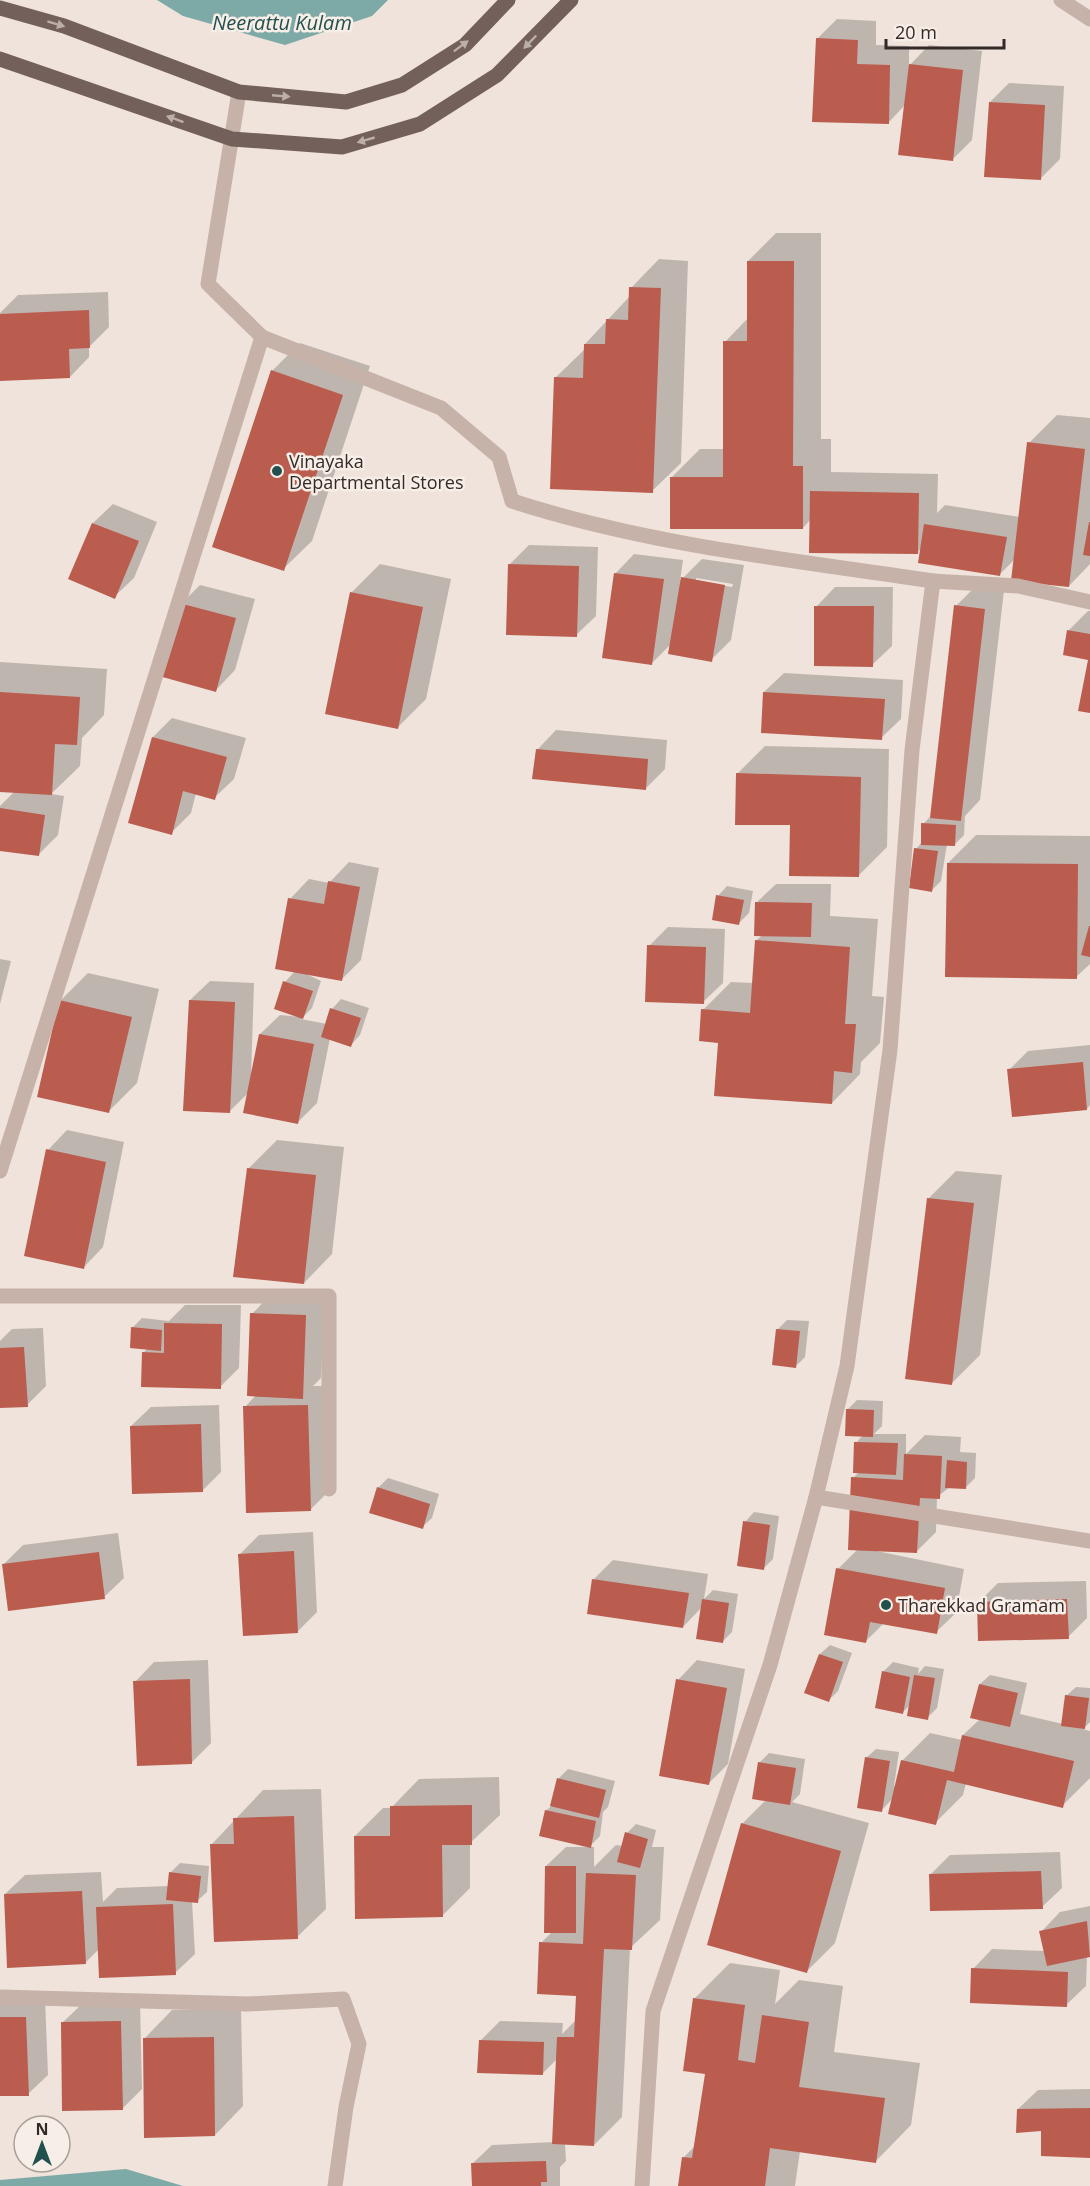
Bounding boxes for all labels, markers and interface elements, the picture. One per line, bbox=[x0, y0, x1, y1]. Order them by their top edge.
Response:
water label: Neerattu Kulam bbox=[212, 9, 352, 36]
scale bar bbox=[886, 12, 1004, 50]
one-way arrow bbox=[47, 20, 65, 29]
text: 20 m bbox=[895, 20, 937, 44]
one-way arrow bbox=[523, 34, 537, 48]
one-way arrow bbox=[454, 40, 469, 52]
one-way arrow bbox=[272, 91, 291, 101]
one-way arrow bbox=[166, 114, 184, 124]
one-way arrow bbox=[356, 136, 374, 145]
place label: Vinayaka Departmental Stores bbox=[289, 449, 464, 494]
marker: Vinayaka Departmental Stores bbox=[270, 464, 284, 478]
place label: Tharekkad Gramam bbox=[898, 1593, 1065, 1617]
marker: Tharekkad Gramam bbox=[879, 1598, 893, 1612]
north arrow bbox=[12, 2114, 72, 2174]
text: N bbox=[35, 2118, 49, 2140]

